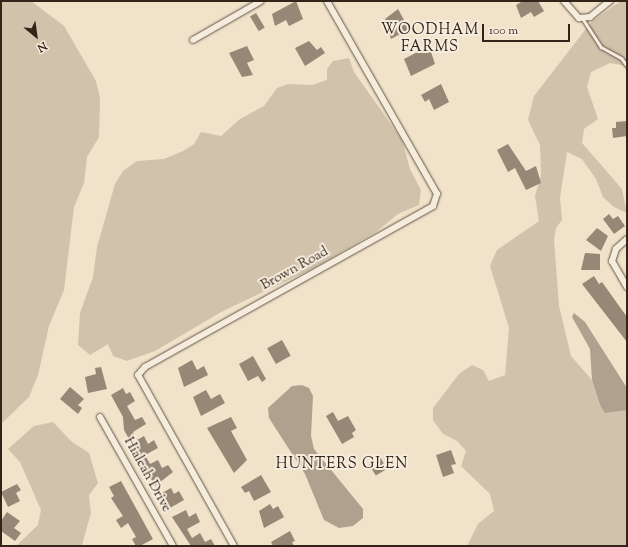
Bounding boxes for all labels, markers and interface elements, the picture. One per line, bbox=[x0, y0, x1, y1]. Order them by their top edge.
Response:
north arrow bbox=[16, 16, 56, 56]
scale bar bbox=[484, 16, 572, 42]
district label: WOODHAM FARMS bbox=[381, 21, 479, 56]
text: 100 m bbox=[489, 22, 518, 40]
text: N bbox=[34, 37, 50, 56]
street label: Brown Road bbox=[258, 244, 332, 294]
street label: Hialeah Drive bbox=[120, 435, 174, 515]
district label: HUNTERS GLEN bbox=[276, 456, 408, 474]

